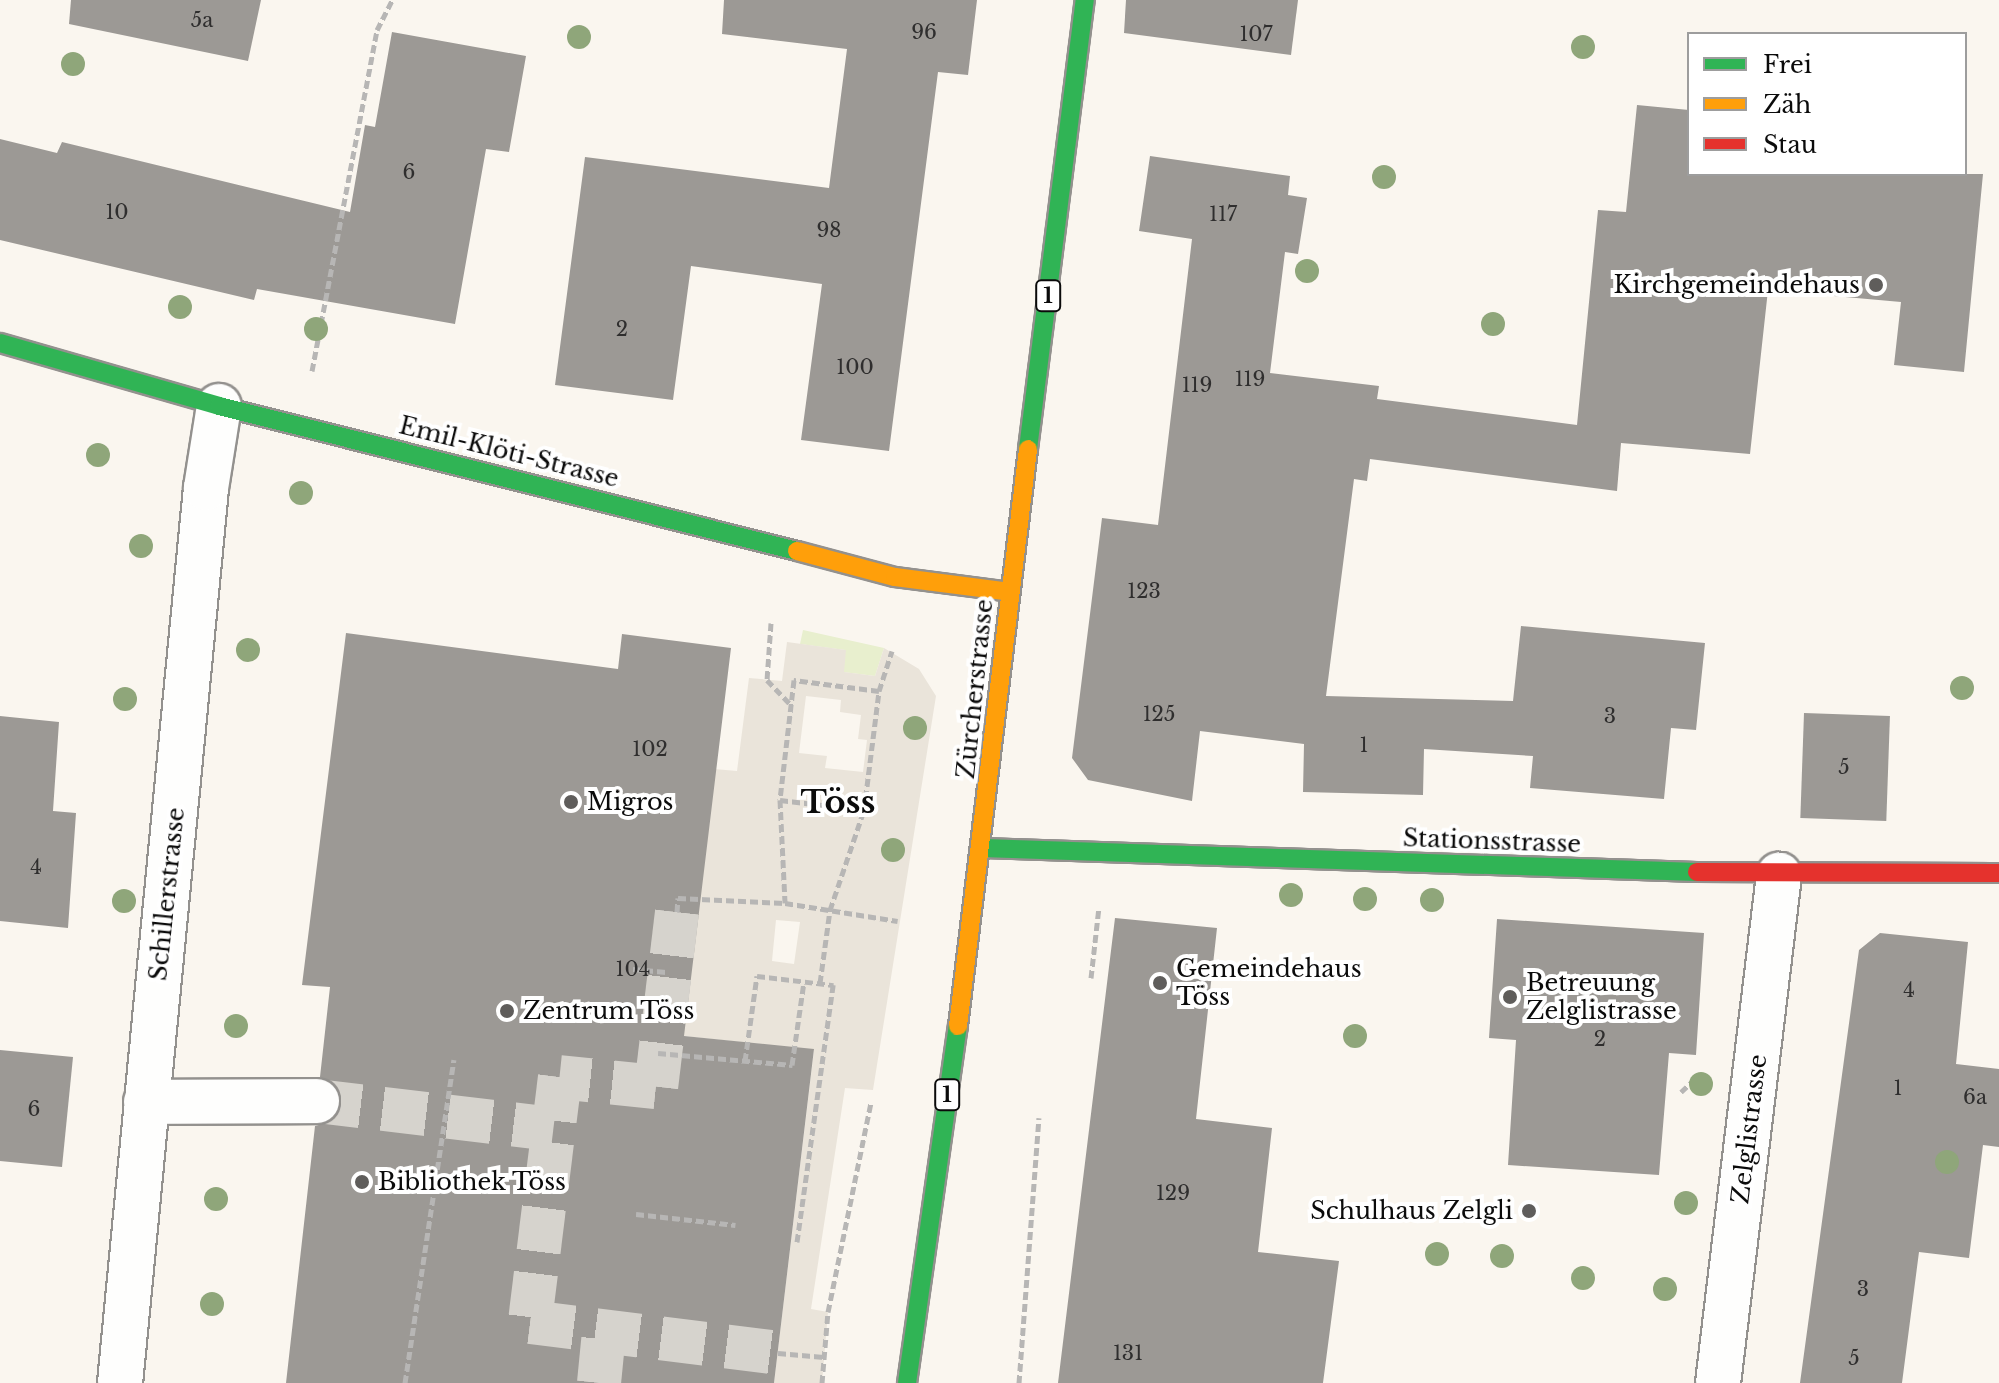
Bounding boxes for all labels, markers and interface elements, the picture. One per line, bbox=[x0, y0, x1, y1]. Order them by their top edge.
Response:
house number: 5a bbox=[191, 8, 213, 32]
house number: 96 bbox=[911, 20, 937, 44]
house number: 107 bbox=[1239, 22, 1273, 46]
legend bbox=[1687, 32, 1967, 176]
text: Frei bbox=[1763, 50, 1812, 79]
text: Zäh bbox=[1763, 90, 1811, 119]
text: Stau bbox=[1763, 130, 1817, 159]
house number: 6 bbox=[403, 160, 415, 184]
house number: 10 bbox=[105, 200, 129, 224]
house number: 117 bbox=[1209, 202, 1237, 226]
house number: 98 bbox=[817, 218, 841, 242]
place label: Kirchgemeindehaus bbox=[1614, 271, 1860, 299]
marker: Kirchgemeindehaus bbox=[1867, 276, 1885, 294]
road number: 1 bbox=[1034, 278, 1062, 314]
house number: 2 bbox=[616, 317, 628, 341]
house number: 100 bbox=[836, 355, 874, 379]
house number: 119 bbox=[1235, 367, 1265, 391]
house number: 119 bbox=[1182, 373, 1212, 397]
street label: Emil-Klöti-Strasse bbox=[396, 411, 622, 493]
house number: 123 bbox=[1127, 579, 1161, 603]
street label: Zürcherstrasse bbox=[951, 598, 999, 780]
house number: 125 bbox=[1143, 702, 1175, 726]
house number: 3 bbox=[1604, 704, 1616, 728]
house number: 1 bbox=[1360, 733, 1368, 757]
house number: 102 bbox=[632, 737, 668, 761]
house number: 5 bbox=[1838, 755, 1850, 779]
district label: Töss bbox=[801, 783, 875, 821]
place label: Migros bbox=[587, 788, 673, 816]
marker: Migros bbox=[562, 793, 580, 811]
street label: Schillerstrasse bbox=[144, 806, 190, 982]
street label: Stationsstrasse bbox=[1402, 823, 1582, 859]
house number: 4 bbox=[30, 855, 42, 879]
place label: Gemeindehaus Töss bbox=[1176, 955, 1362, 1011]
house number: 104 bbox=[616, 957, 650, 981]
place label: Betreuung Zelglistrasse bbox=[1526, 969, 1677, 1025]
marker: Gemeindehaus Töss bbox=[1151, 974, 1169, 992]
house number: 4 bbox=[1903, 978, 1915, 1002]
marker: Betreuung Zelglistrasse bbox=[1501, 988, 1519, 1006]
place label: Zentrum Töss bbox=[523, 997, 695, 1025]
marker: Zentrum Töss bbox=[498, 1002, 516, 1020]
house number: 2 bbox=[1594, 1027, 1606, 1051]
street label: Zelglistrasse bbox=[1726, 1052, 1772, 1206]
house number: 1 bbox=[1894, 1076, 1902, 1100]
road number: 1 bbox=[933, 1077, 961, 1113]
house number: 6a bbox=[1963, 1085, 1987, 1109]
house number: 6 bbox=[28, 1097, 40, 1121]
place label: Bibliothek Töss bbox=[378, 1168, 567, 1196]
marker: Bibliothek Töss bbox=[353, 1173, 371, 1191]
house number: 129 bbox=[1156, 1181, 1190, 1205]
place label: Schulhaus Zelgli bbox=[1310, 1197, 1513, 1225]
marker: Schulhaus Zelgli bbox=[1520, 1202, 1538, 1220]
house number: 3 bbox=[1857, 1277, 1869, 1301]
house number: 131 bbox=[1113, 1341, 1143, 1365]
house number: 5 bbox=[1848, 1346, 1860, 1370]

